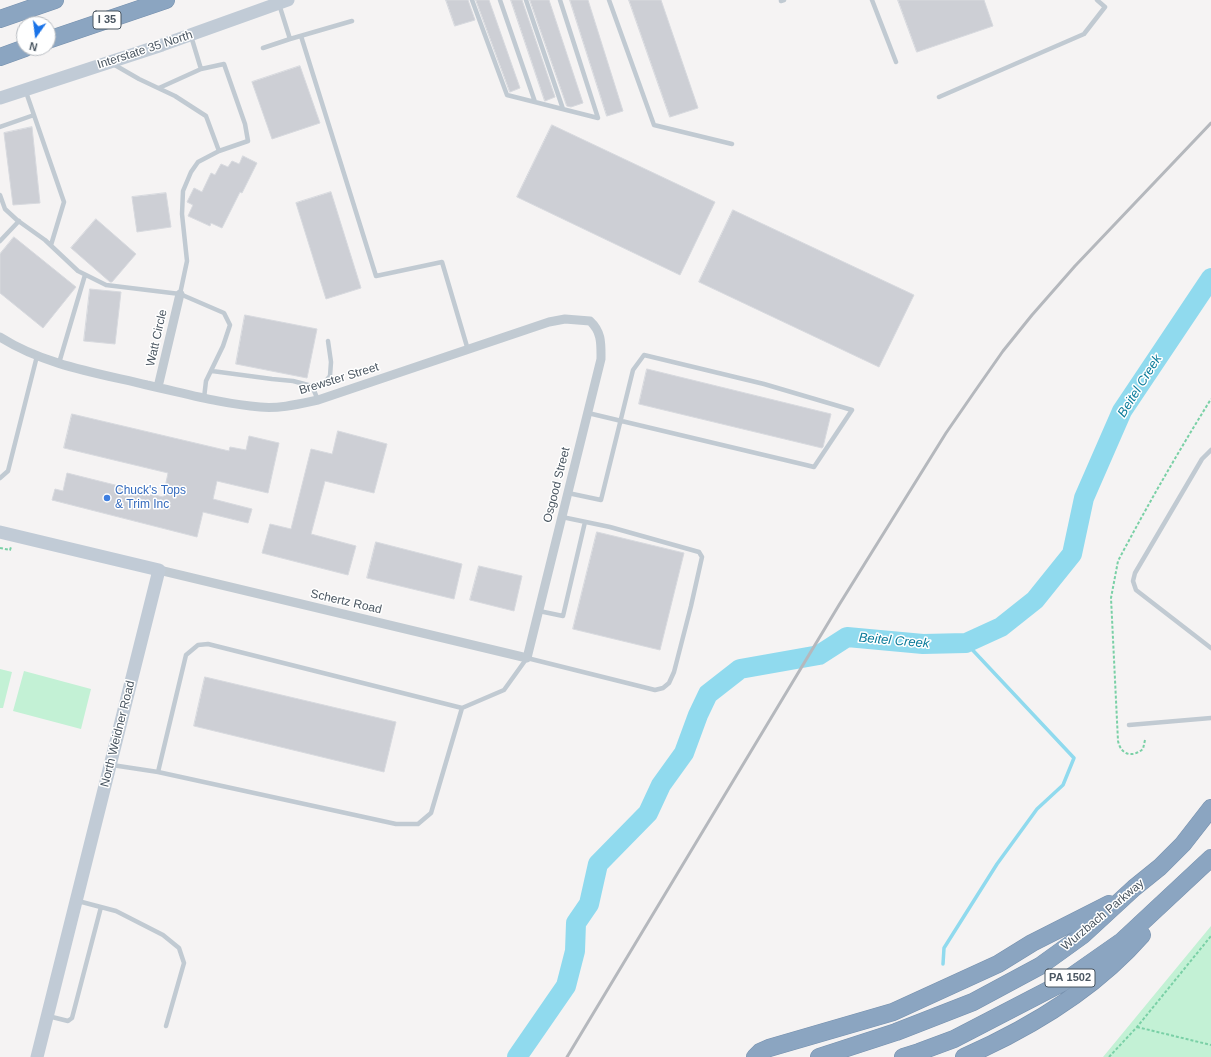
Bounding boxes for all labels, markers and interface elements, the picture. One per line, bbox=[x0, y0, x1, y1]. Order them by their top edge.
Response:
road number: I 35 bbox=[93, 11, 121, 29]
north arrow bbox=[16, 16, 56, 56]
street label: Interstate 35 North bbox=[96, 28, 194, 72]
text: N bbox=[28, 40, 39, 53]
street label: Watt Circle bbox=[143, 308, 171, 368]
water label: Beitel Creek bbox=[1115, 352, 1165, 420]
street label: Brewster Street bbox=[297, 360, 381, 398]
street label: Osgood Street bbox=[541, 446, 573, 524]
place label: Chuck's Tops & Trim Inc bbox=[115, 484, 186, 512]
marker: Chuck's Tops & Trim Inc bbox=[102, 493, 112, 503]
street label: Schertz Road bbox=[309, 587, 383, 617]
water label: Beitel Creek bbox=[858, 630, 930, 652]
street label: North Weidner Road bbox=[98, 679, 138, 789]
street label: Wurzbach Parkway bbox=[1059, 876, 1147, 954]
road number: PA 1502 bbox=[1045, 969, 1095, 987]

